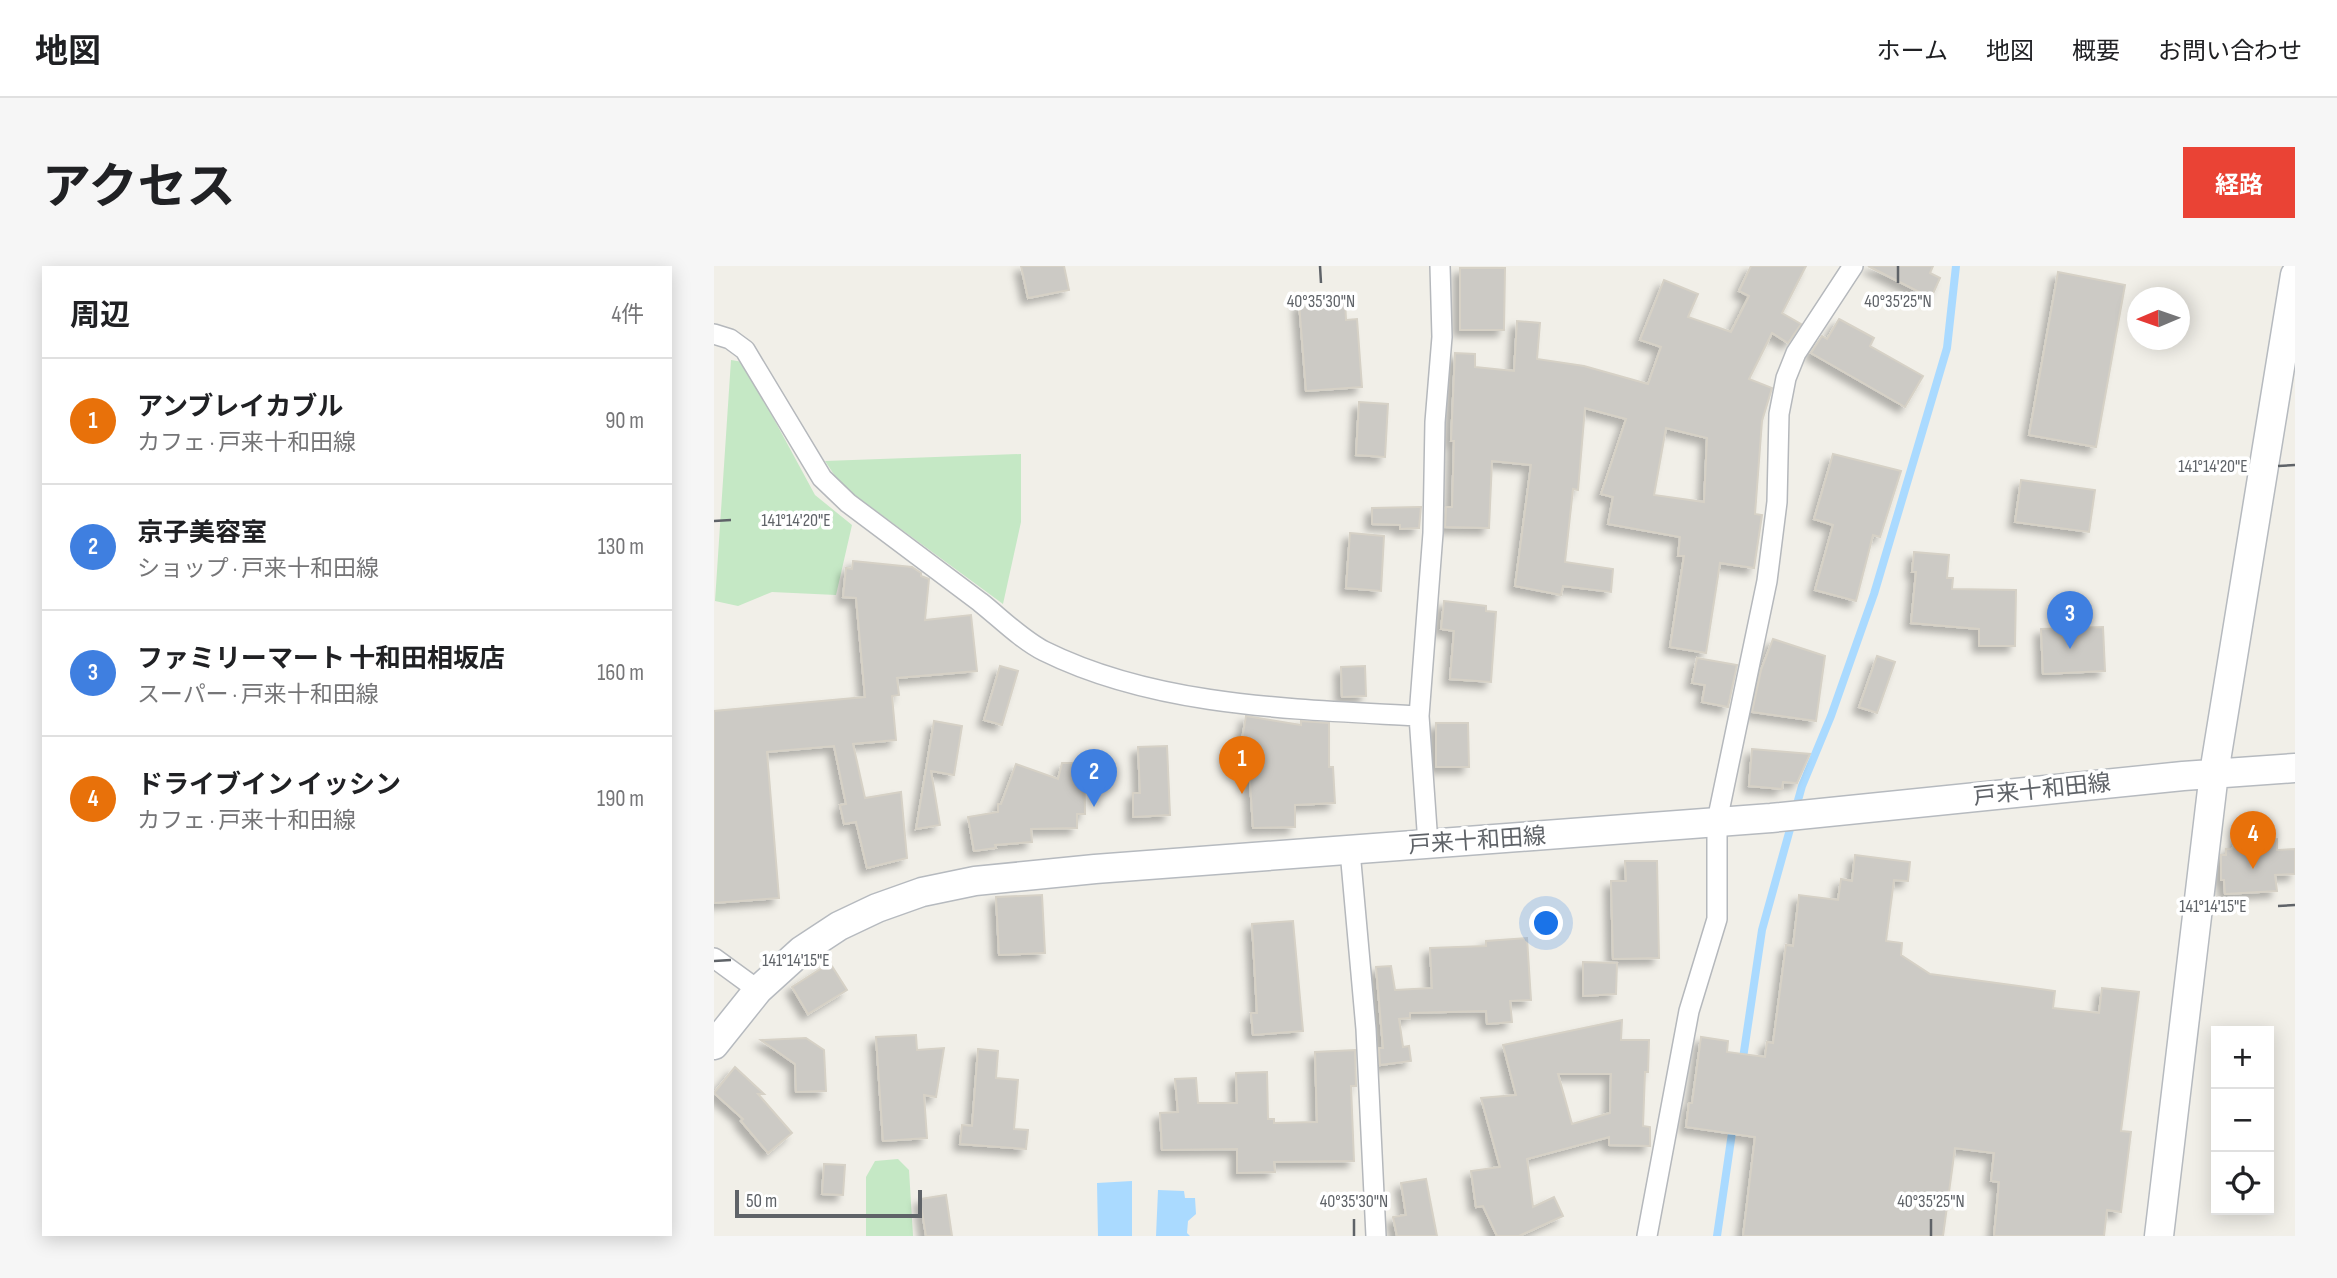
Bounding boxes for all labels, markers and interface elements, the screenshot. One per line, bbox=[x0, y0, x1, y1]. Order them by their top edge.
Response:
text: 地図 bbox=[35, 32, 101, 72]
text: ホーム bbox=[1877, 37, 1948, 66]
text: 地図 bbox=[1986, 37, 2034, 66]
text: 概要 bbox=[2072, 37, 2120, 66]
text: お問い合わせ bbox=[2158, 37, 2302, 66]
button: 経路 bbox=[2183, 147, 2295, 218]
text: アクセス bbox=[42, 159, 236, 218]
north arrow bbox=[2127, 287, 2190, 350]
text: 40°35'30"N bbox=[1287, 291, 1355, 312]
text: 40°35'25"N bbox=[1864, 291, 1932, 312]
text: 周辺 bbox=[70, 298, 130, 334]
text: 4件 bbox=[611, 301, 644, 329]
text: アンブレイカブル bbox=[137, 392, 343, 423]
text: 1 bbox=[88, 407, 98, 435]
text: 90 m bbox=[605, 407, 644, 435]
text: カフェ · 戸来十和田線 bbox=[137, 429, 356, 457]
text: 141°14'20"E bbox=[2178, 456, 2248, 477]
text: 141°14'20"E bbox=[761, 510, 831, 531]
text: 京子美容室 bbox=[137, 518, 267, 549]
text: 2 bbox=[88, 533, 98, 561]
text: 130 m bbox=[598, 533, 644, 561]
text: ショップ · 戸来十和田線 bbox=[137, 555, 379, 583]
pin: 3 bbox=[2047, 591, 2093, 649]
text: ファミリーマート 十和田相坂店 bbox=[137, 644, 505, 675]
text: 3 bbox=[88, 659, 98, 687]
text: 160 m bbox=[597, 659, 644, 687]
text: スーパー · 戸来十和田線 bbox=[137, 681, 379, 709]
pin: 1 bbox=[1219, 736, 1265, 794]
pin: 2 bbox=[1071, 749, 1117, 807]
street label: 戸来十和田線 bbox=[1972, 769, 2112, 811]
text: ドライブイン イッシン bbox=[137, 770, 401, 801]
text: 4 bbox=[88, 785, 98, 813]
text: 190 m bbox=[597, 785, 644, 813]
text: カフェ · 戸来十和田線 bbox=[137, 807, 356, 835]
pin: 4 bbox=[2230, 811, 2276, 869]
street label: 戸来十和田線 bbox=[1407, 822, 1547, 860]
text: 141°14'15"E bbox=[2179, 896, 2247, 917]
your location bbox=[1529, 906, 1563, 940]
text: 141°14'15"E bbox=[762, 950, 830, 971]
map controls bbox=[2211, 1026, 2274, 1215]
button: + bbox=[2211, 1026, 2274, 1089]
button: − bbox=[2211, 1089, 2274, 1152]
button: locate bbox=[2211, 1152, 2274, 1215]
scale bar bbox=[735, 1187, 922, 1219]
text: 50 m bbox=[746, 1190, 777, 1213]
text: 40°35'30"N bbox=[1320, 1191, 1388, 1212]
text: 40°35'25"N bbox=[1897, 1191, 1965, 1212]

